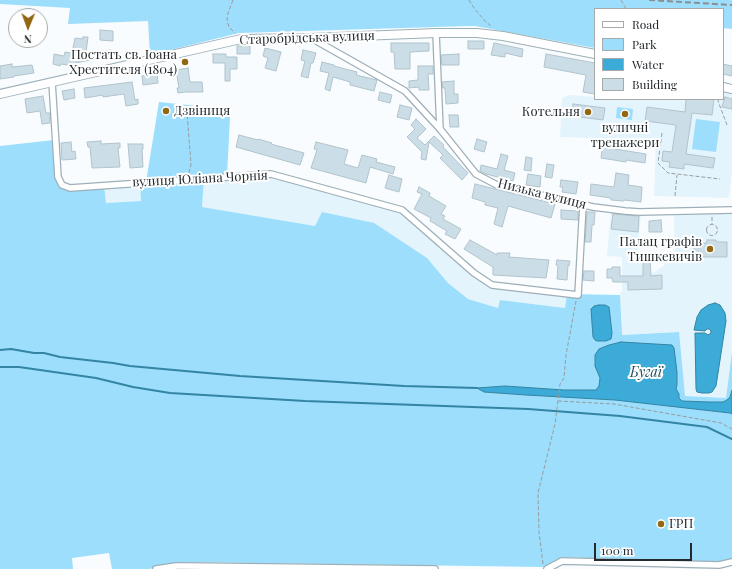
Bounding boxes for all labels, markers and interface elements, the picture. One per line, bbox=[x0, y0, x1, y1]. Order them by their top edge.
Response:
north arrow bbox=[8, 8, 48, 48]
legend bbox=[594, 8, 724, 100]
text: Road bbox=[632, 16, 659, 32]
street label: Старобрідська вулиця bbox=[239, 28, 375, 48]
text: N bbox=[24, 32, 32, 47]
text: Park bbox=[632, 36, 657, 52]
place label: Постать св. Іоана Хрестителя (1804) bbox=[69, 47, 177, 78]
text: Water bbox=[632, 56, 664, 72]
marker: Постать св. Іоана Хрестителя (1804) bbox=[180, 57, 190, 67]
text: Building bbox=[632, 76, 677, 92]
place label: Дзвіниця bbox=[174, 103, 230, 119]
place label: Котельня bbox=[522, 104, 580, 120]
marker: Дзвіниця bbox=[161, 106, 171, 116]
marker: Котельня bbox=[583, 107, 593, 117]
marker: вуличні тренажери bbox=[620, 109, 630, 119]
place label: вуличні тренажери bbox=[591, 120, 659, 151]
street label: вулиця Юліана Чорнія bbox=[132, 168, 268, 190]
street label: Низька вулиця bbox=[496, 175, 588, 213]
place label: Палац графів Тишкевичів bbox=[619, 234, 702, 265]
marker: Палац графів Тишкевичів bbox=[705, 244, 715, 254]
water label: Бугаї bbox=[630, 365, 662, 381]
place label: ГРП bbox=[669, 516, 693, 532]
marker: ГРП bbox=[656, 519, 666, 529]
scale bar bbox=[596, 535, 694, 561]
text: 100 m bbox=[601, 542, 633, 558]

